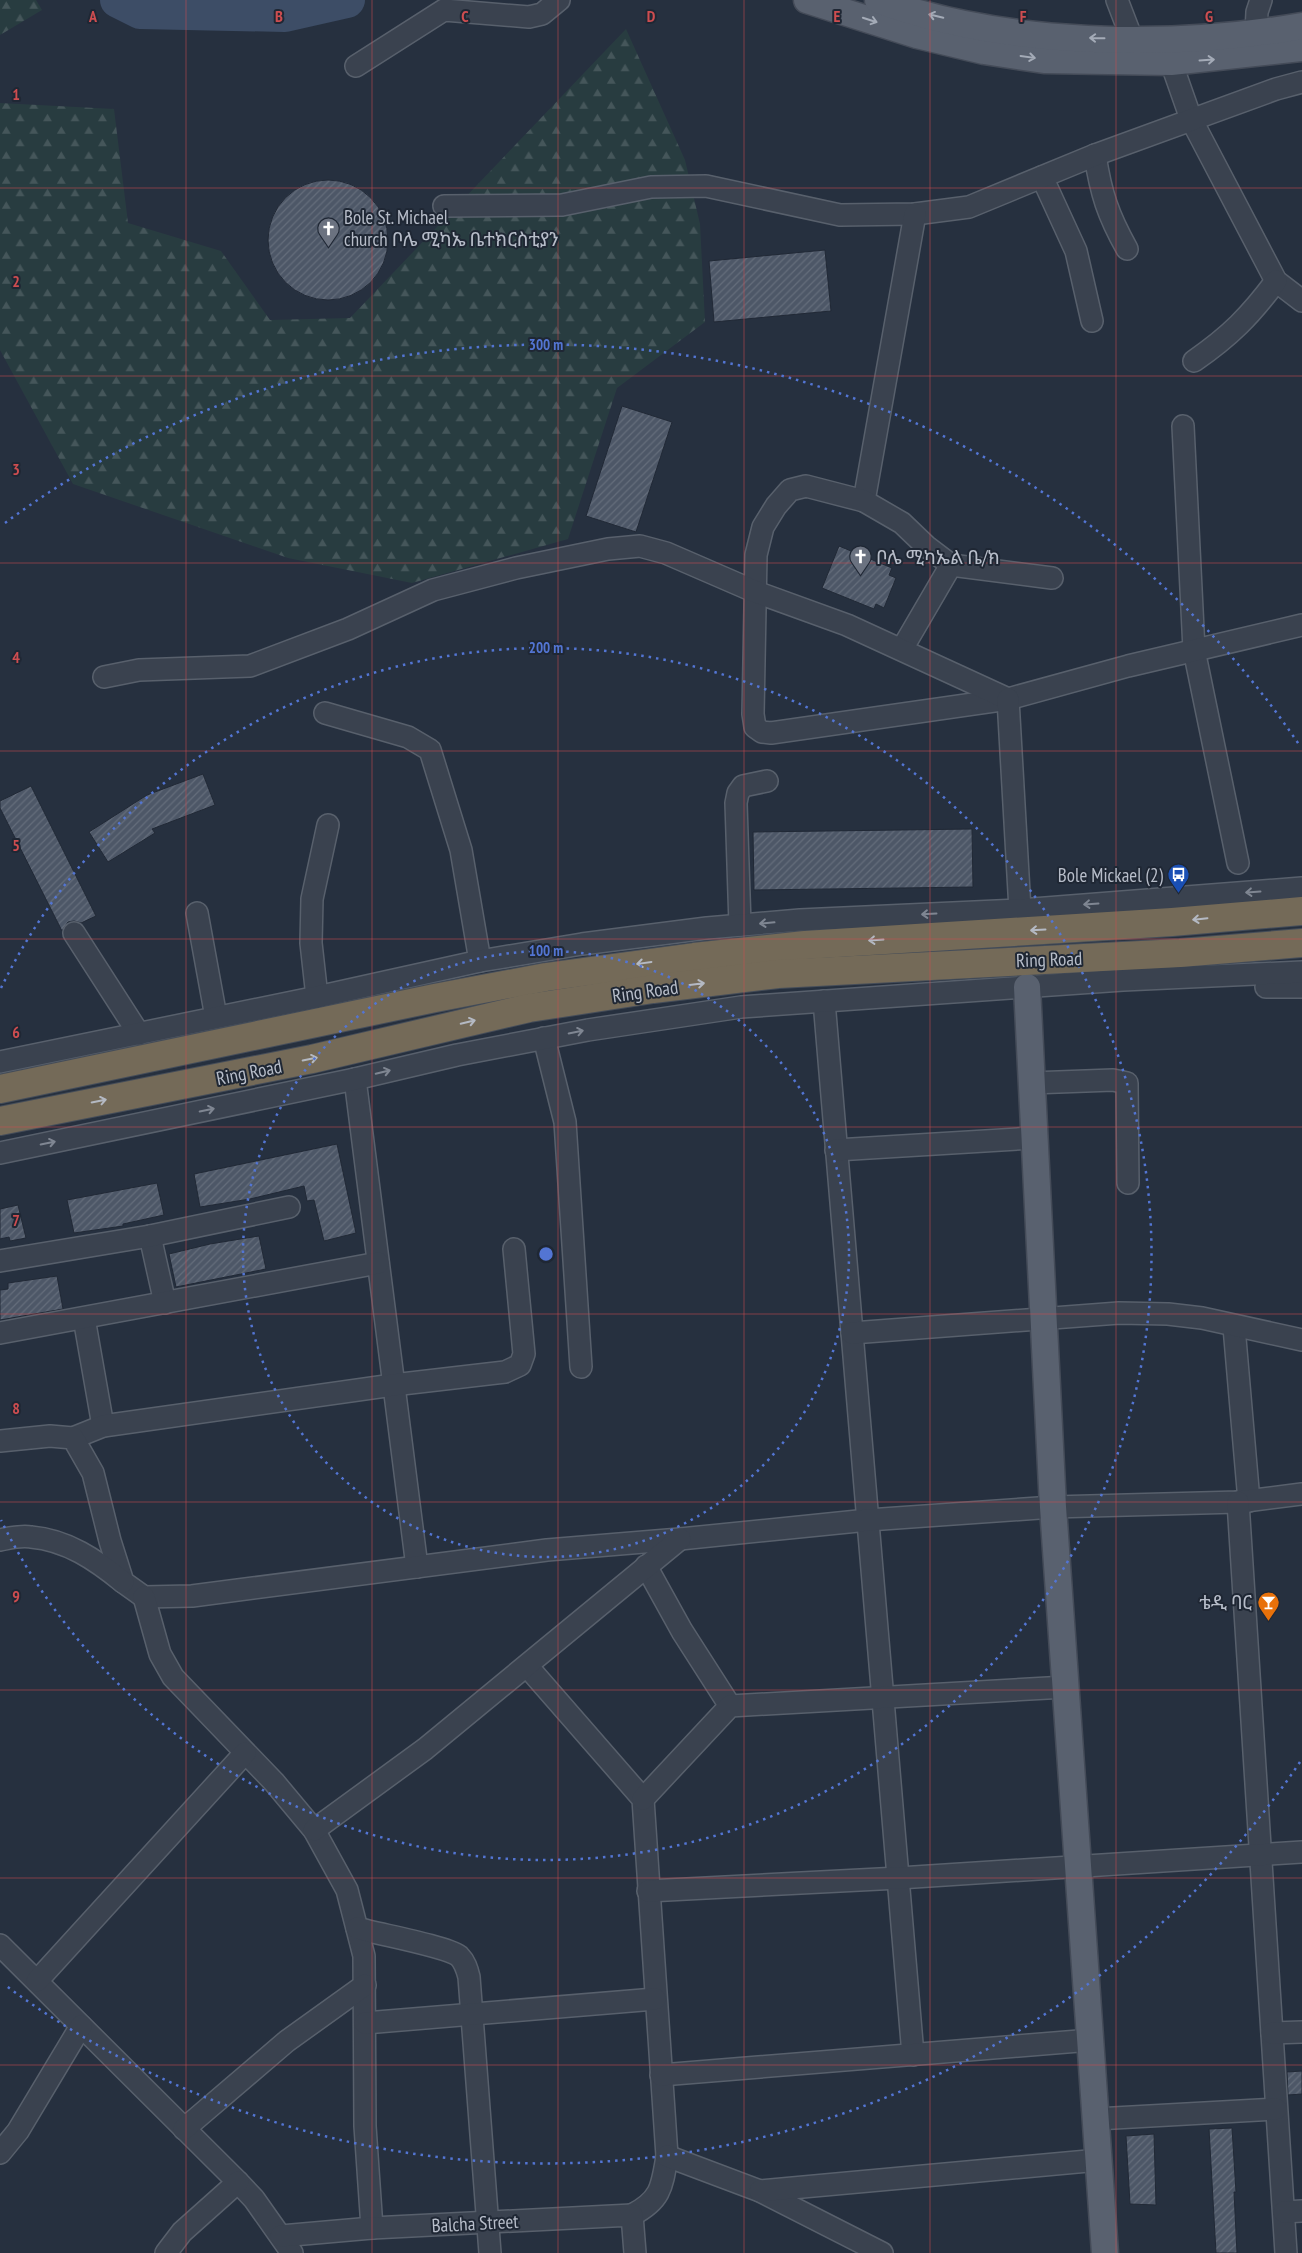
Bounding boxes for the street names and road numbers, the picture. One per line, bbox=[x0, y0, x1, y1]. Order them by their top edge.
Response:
street label: Ring Road bbox=[1015, 946, 1083, 972]
street label: Ring Road bbox=[611, 975, 679, 1007]
street label: Ring Road bbox=[214, 1054, 284, 1090]
street label: Balcha Street bbox=[431, 2209, 520, 2237]

